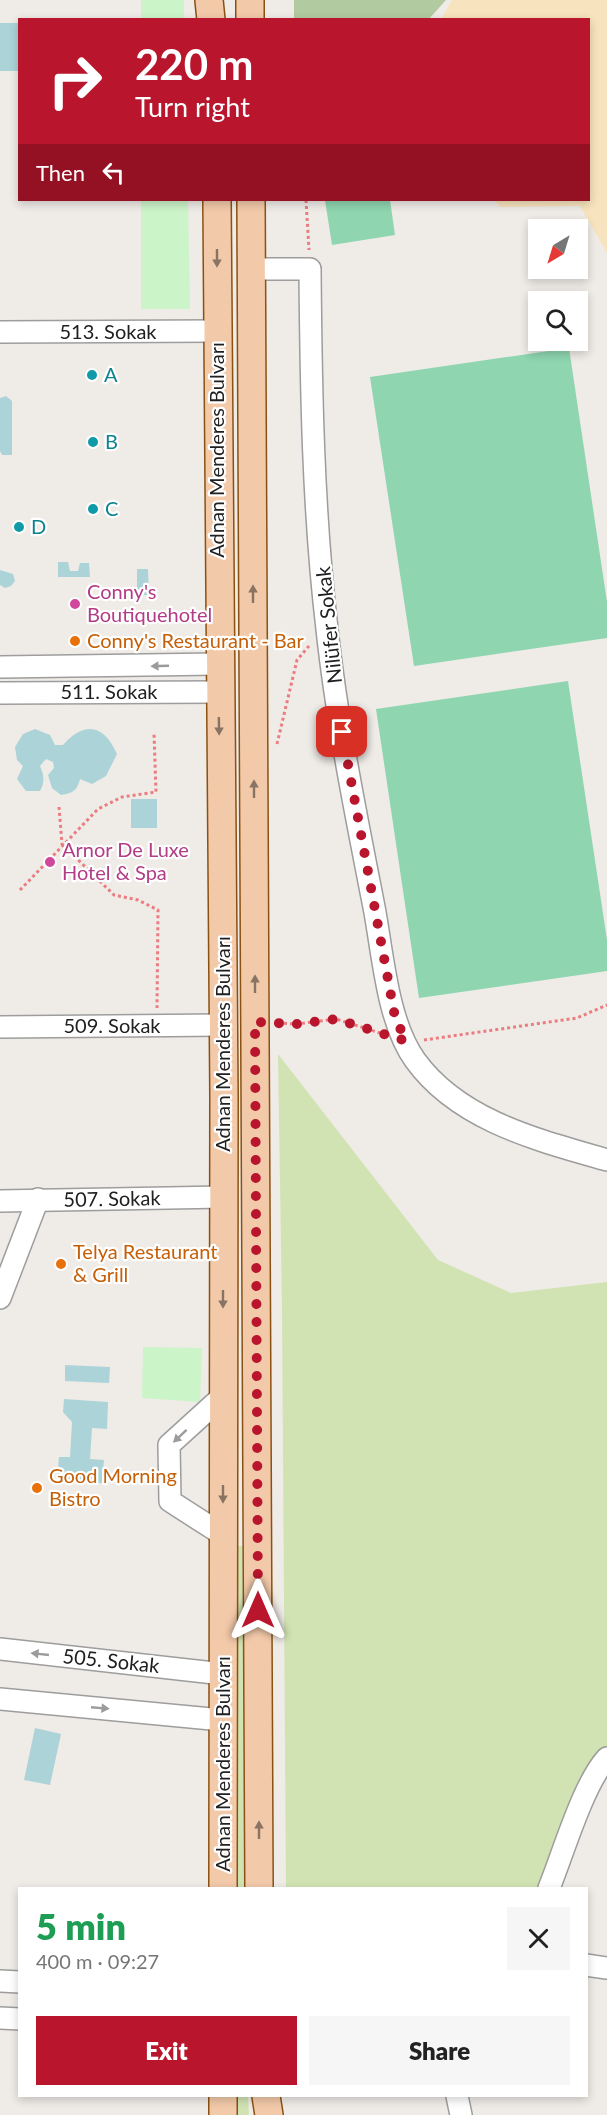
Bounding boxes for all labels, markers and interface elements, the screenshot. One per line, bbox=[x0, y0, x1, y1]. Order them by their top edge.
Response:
text: 220 m bbox=[135, 39, 253, 89]
icon: right bbox=[36, 42, 114, 120]
text: Turn right bbox=[135, 90, 250, 123]
icon: left bbox=[97, 156, 130, 189]
text: Then bbox=[36, 159, 85, 186]
north arrow bbox=[528, 219, 588, 279]
map controls bbox=[528, 219, 588, 351]
one-way arrow bbox=[212, 248, 222, 267]
button: search bbox=[528, 291, 588, 351]
street label: 513. Sokak bbox=[59, 319, 157, 343]
street label: Adnan Menderes Bulvarı bbox=[204, 342, 228, 558]
place label: A bbox=[104, 362, 118, 386]
marker: A bbox=[85, 368, 99, 382]
place label: B bbox=[105, 429, 118, 453]
marker: B bbox=[86, 435, 100, 449]
place label: C bbox=[105, 496, 118, 520]
marker: C bbox=[86, 502, 100, 516]
place label: D bbox=[31, 514, 46, 538]
marker: D bbox=[12, 520, 26, 534]
street label: Nilüfer Sokak bbox=[310, 565, 346, 685]
place label: Conny's Boutiquehotel bbox=[87, 579, 212, 626]
one-way arrow bbox=[248, 585, 258, 604]
marker: Conny's Boutiquehotel bbox=[68, 597, 82, 611]
place label: Conny's Restaurant - Bar bbox=[87, 628, 305, 652]
marker: Conny's Restaurant - Bar bbox=[68, 634, 82, 648]
one-way arrow bbox=[150, 661, 169, 671]
street label: 511. Sokak bbox=[60, 679, 158, 703]
pin bbox=[316, 706, 367, 757]
icon: arrive bbox=[325, 715, 358, 748]
one-way arrow bbox=[214, 716, 224, 735]
one-way arrow bbox=[249, 780, 259, 799]
place label: Arnor De Luxe Hotel & Spa bbox=[62, 837, 189, 884]
marker: Arnor De Luxe Hotel & Spa bbox=[43, 855, 57, 869]
street label: Adnan Menderes Bulvarı bbox=[210, 936, 234, 1152]
one-way arrow bbox=[250, 975, 260, 994]
street label: 509. Sokak bbox=[63, 1013, 161, 1037]
street label: 507. Sokak bbox=[63, 1185, 162, 1211]
place label: Telya Restaurant & Grill bbox=[73, 1239, 217, 1286]
marker: Telya Restaurant & Grill bbox=[54, 1257, 68, 1271]
one-way arrow bbox=[218, 1289, 228, 1308]
one-way arrow bbox=[173, 1428, 187, 1442]
place label: Good Morning Bistro bbox=[49, 1463, 177, 1510]
marker: Good Morning Bistro bbox=[30, 1481, 44, 1495]
one-way arrow bbox=[218, 1484, 228, 1503]
position arrow bbox=[226, 1578, 290, 1642]
street label: 505. Sokak bbox=[62, 1643, 161, 1677]
one-way arrow bbox=[30, 1649, 49, 1659]
street label: Adnan Menderes Bulvarı bbox=[210, 1656, 234, 1872]
one-way arrow bbox=[91, 1704, 110, 1713]
one-way arrow bbox=[254, 1821, 264, 1840]
text: 5 min bbox=[36, 1904, 126, 1948]
button: close bbox=[507, 1907, 570, 1970]
text: 400 m · 09:27 bbox=[36, 1949, 159, 1973]
button: Exit bbox=[36, 2016, 297, 2085]
button: Share bbox=[309, 2016, 570, 2085]

